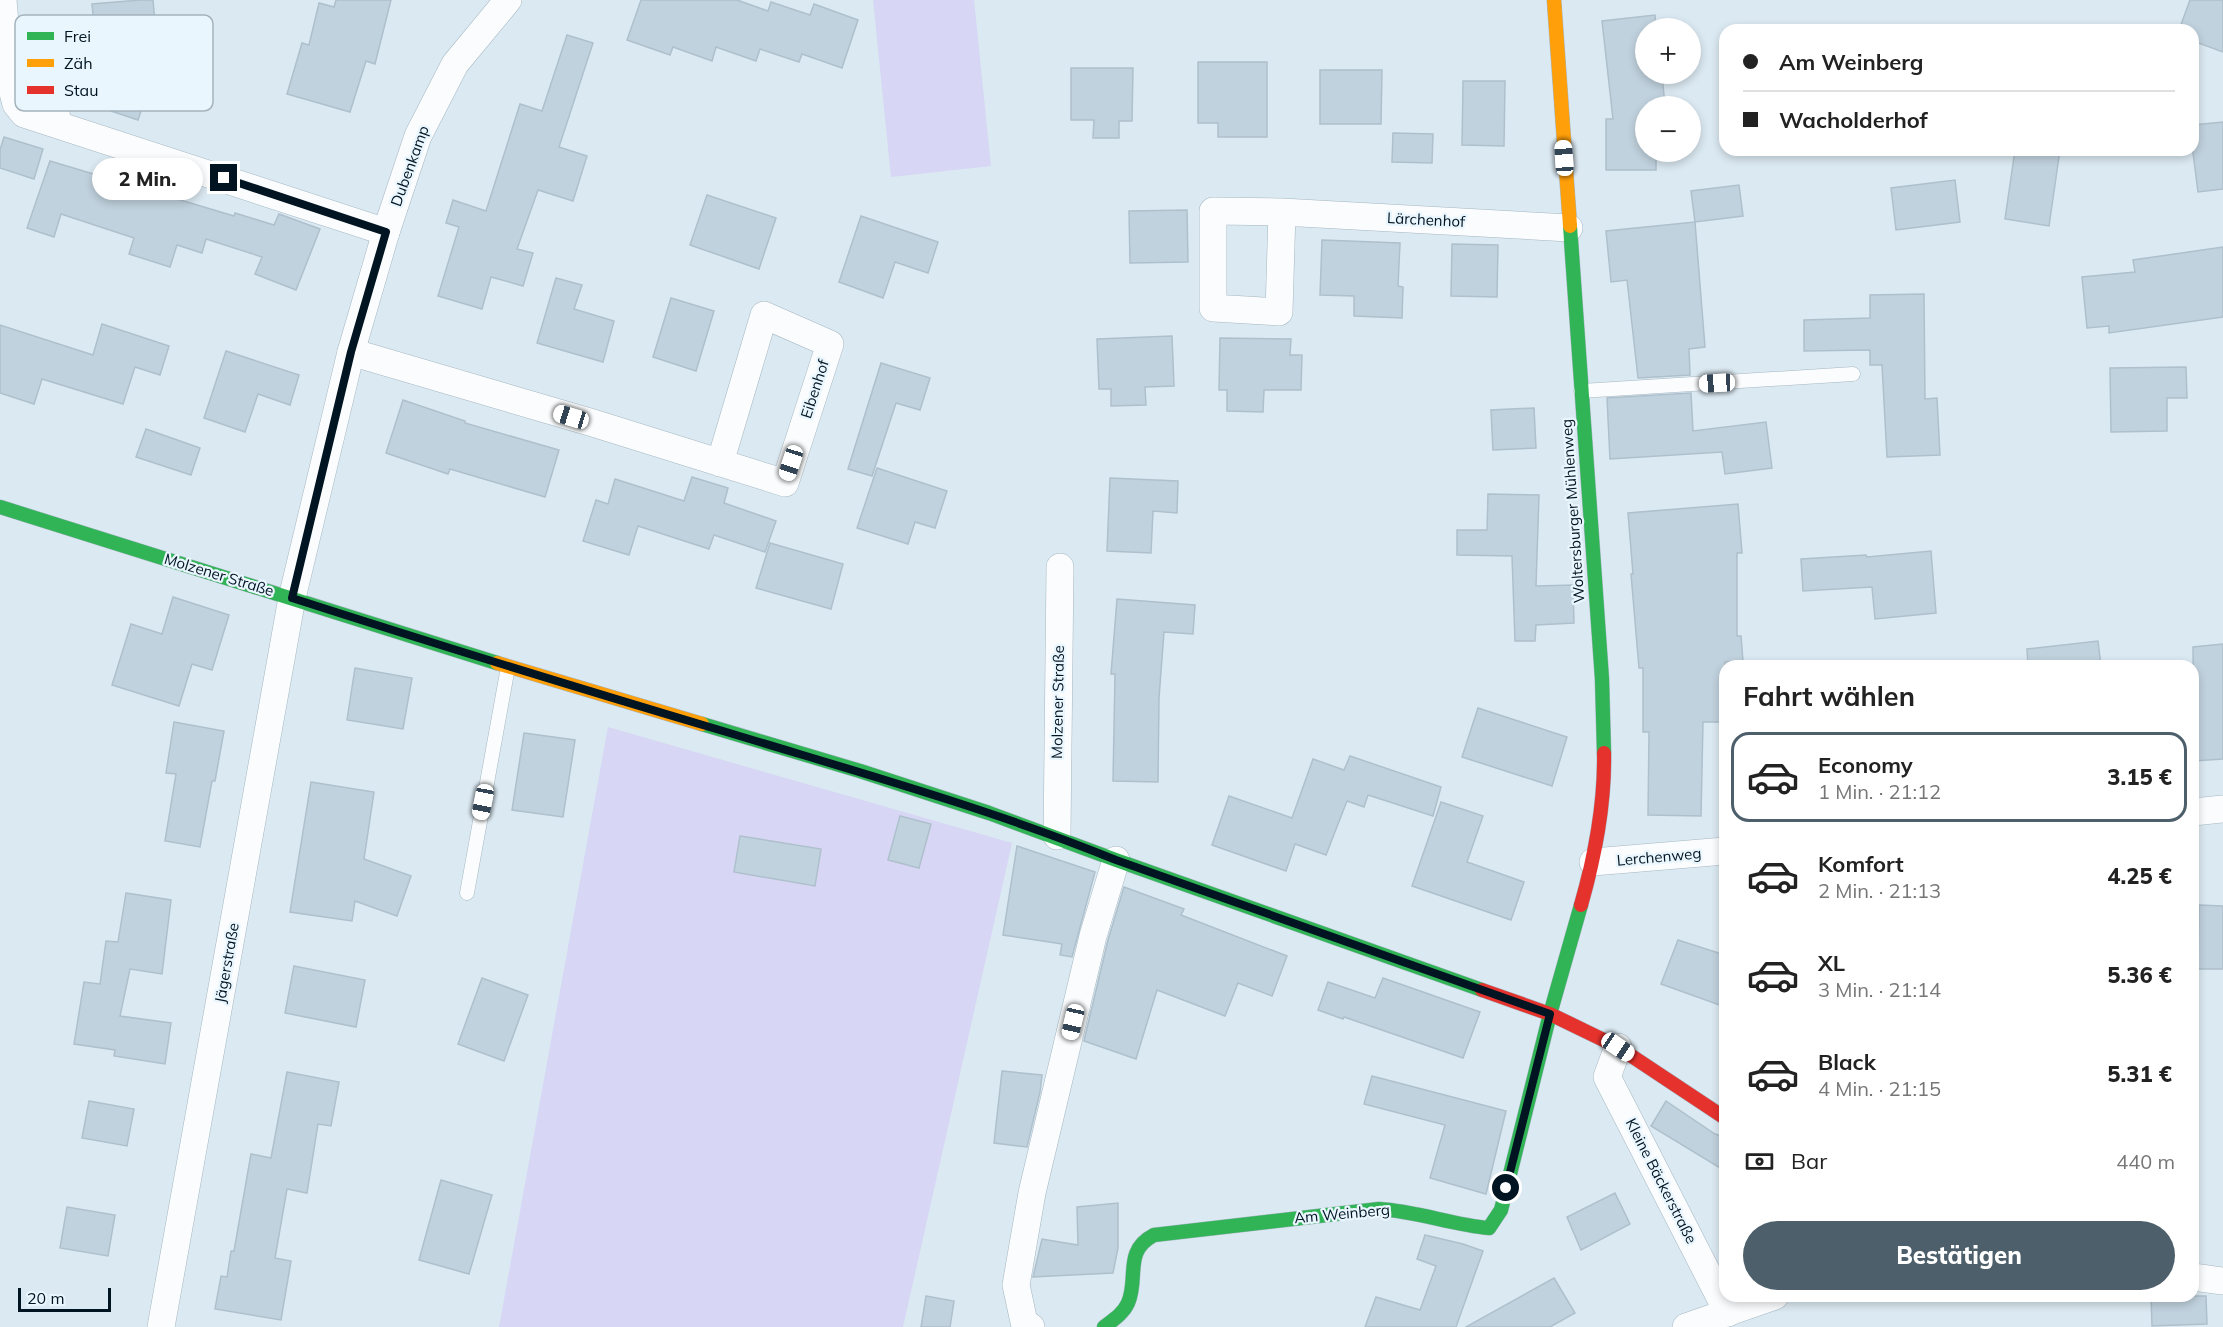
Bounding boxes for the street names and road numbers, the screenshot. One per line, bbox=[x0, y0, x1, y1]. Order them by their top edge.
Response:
street label: Dubenkamp bbox=[386, 123, 433, 209]
street label: Lärchenhof bbox=[1387, 208, 1466, 231]
street label: Eibenhof bbox=[796, 356, 833, 421]
street label: Woltersburger Mühlenweg bbox=[1557, 418, 1588, 604]
street label: Molzener Straße bbox=[162, 549, 276, 600]
street label: Molzener Straße bbox=[1047, 645, 1068, 759]
street label: Lerchenweg bbox=[1616, 843, 1702, 870]
street label: Jägerstraße bbox=[210, 921, 243, 1005]
street label: Kleine Bäckerstraße bbox=[1622, 1115, 1701, 1247]
street label: Am Weinberg bbox=[1293, 1200, 1391, 1227]

